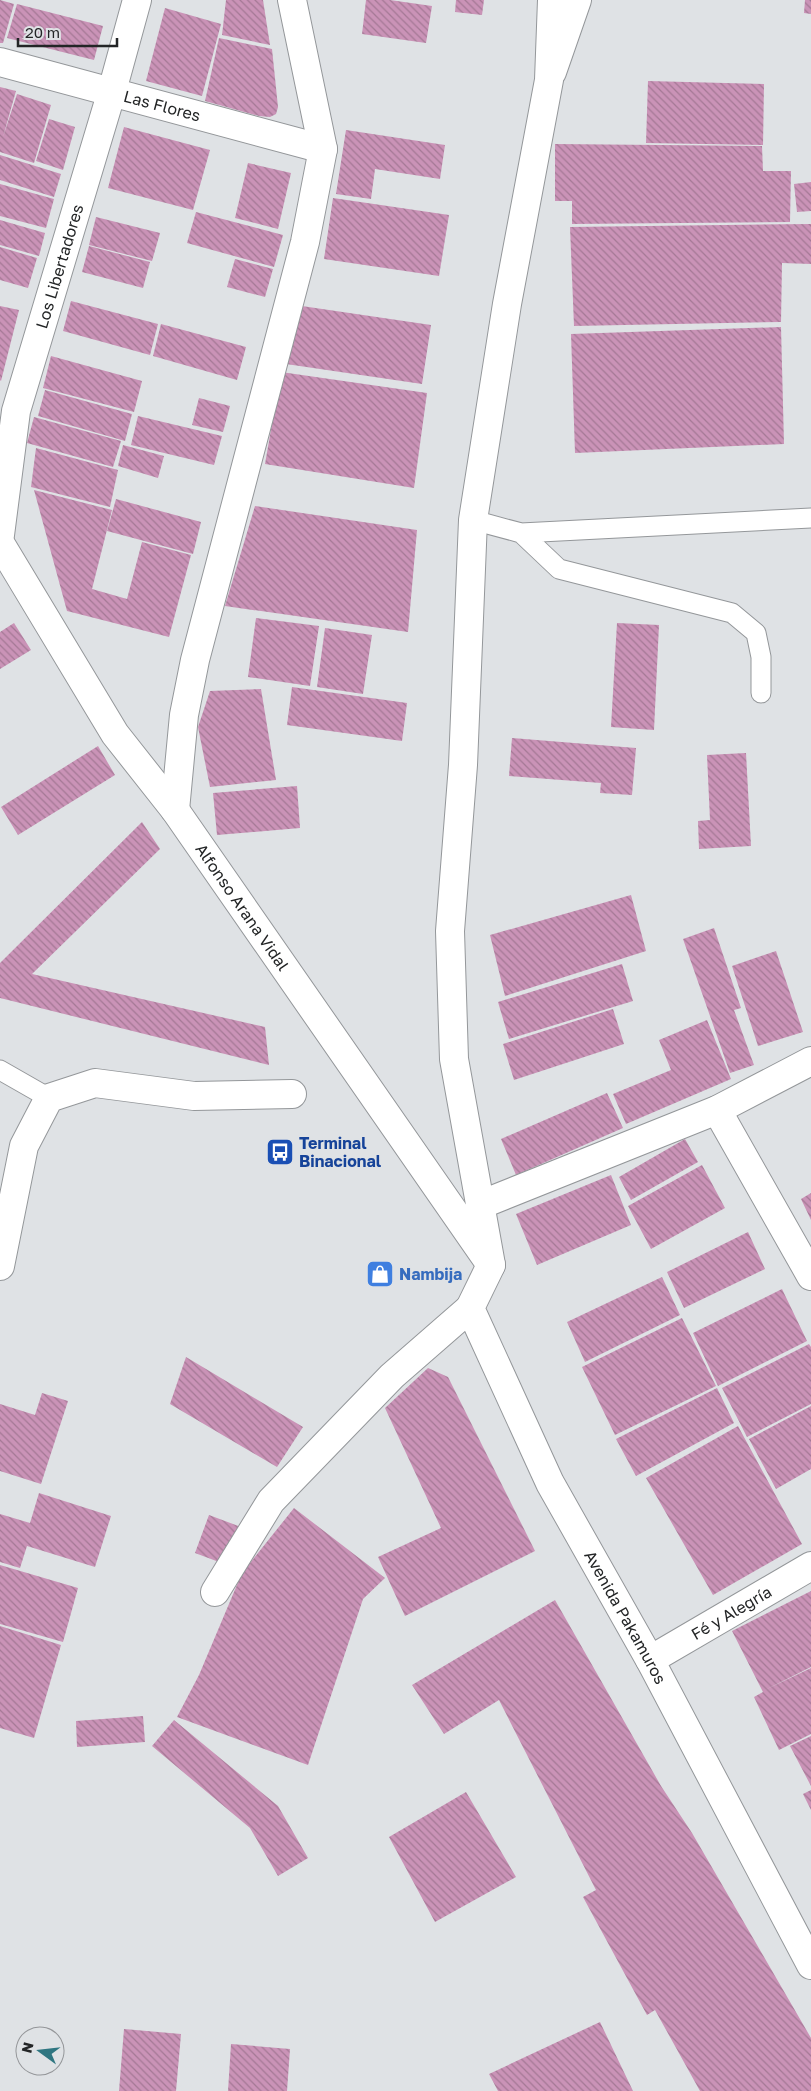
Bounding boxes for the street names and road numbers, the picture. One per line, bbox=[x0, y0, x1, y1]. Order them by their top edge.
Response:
street label: Las Flores bbox=[122, 86, 203, 126]
street label: Los Libertadores bbox=[31, 202, 87, 331]
street label: Alfonso Arana Vidal bbox=[191, 840, 294, 975]
street label: Avenida Pakamuros bbox=[580, 1547, 671, 1687]
street label: Fé y Alegría bbox=[687, 1581, 775, 1644]

